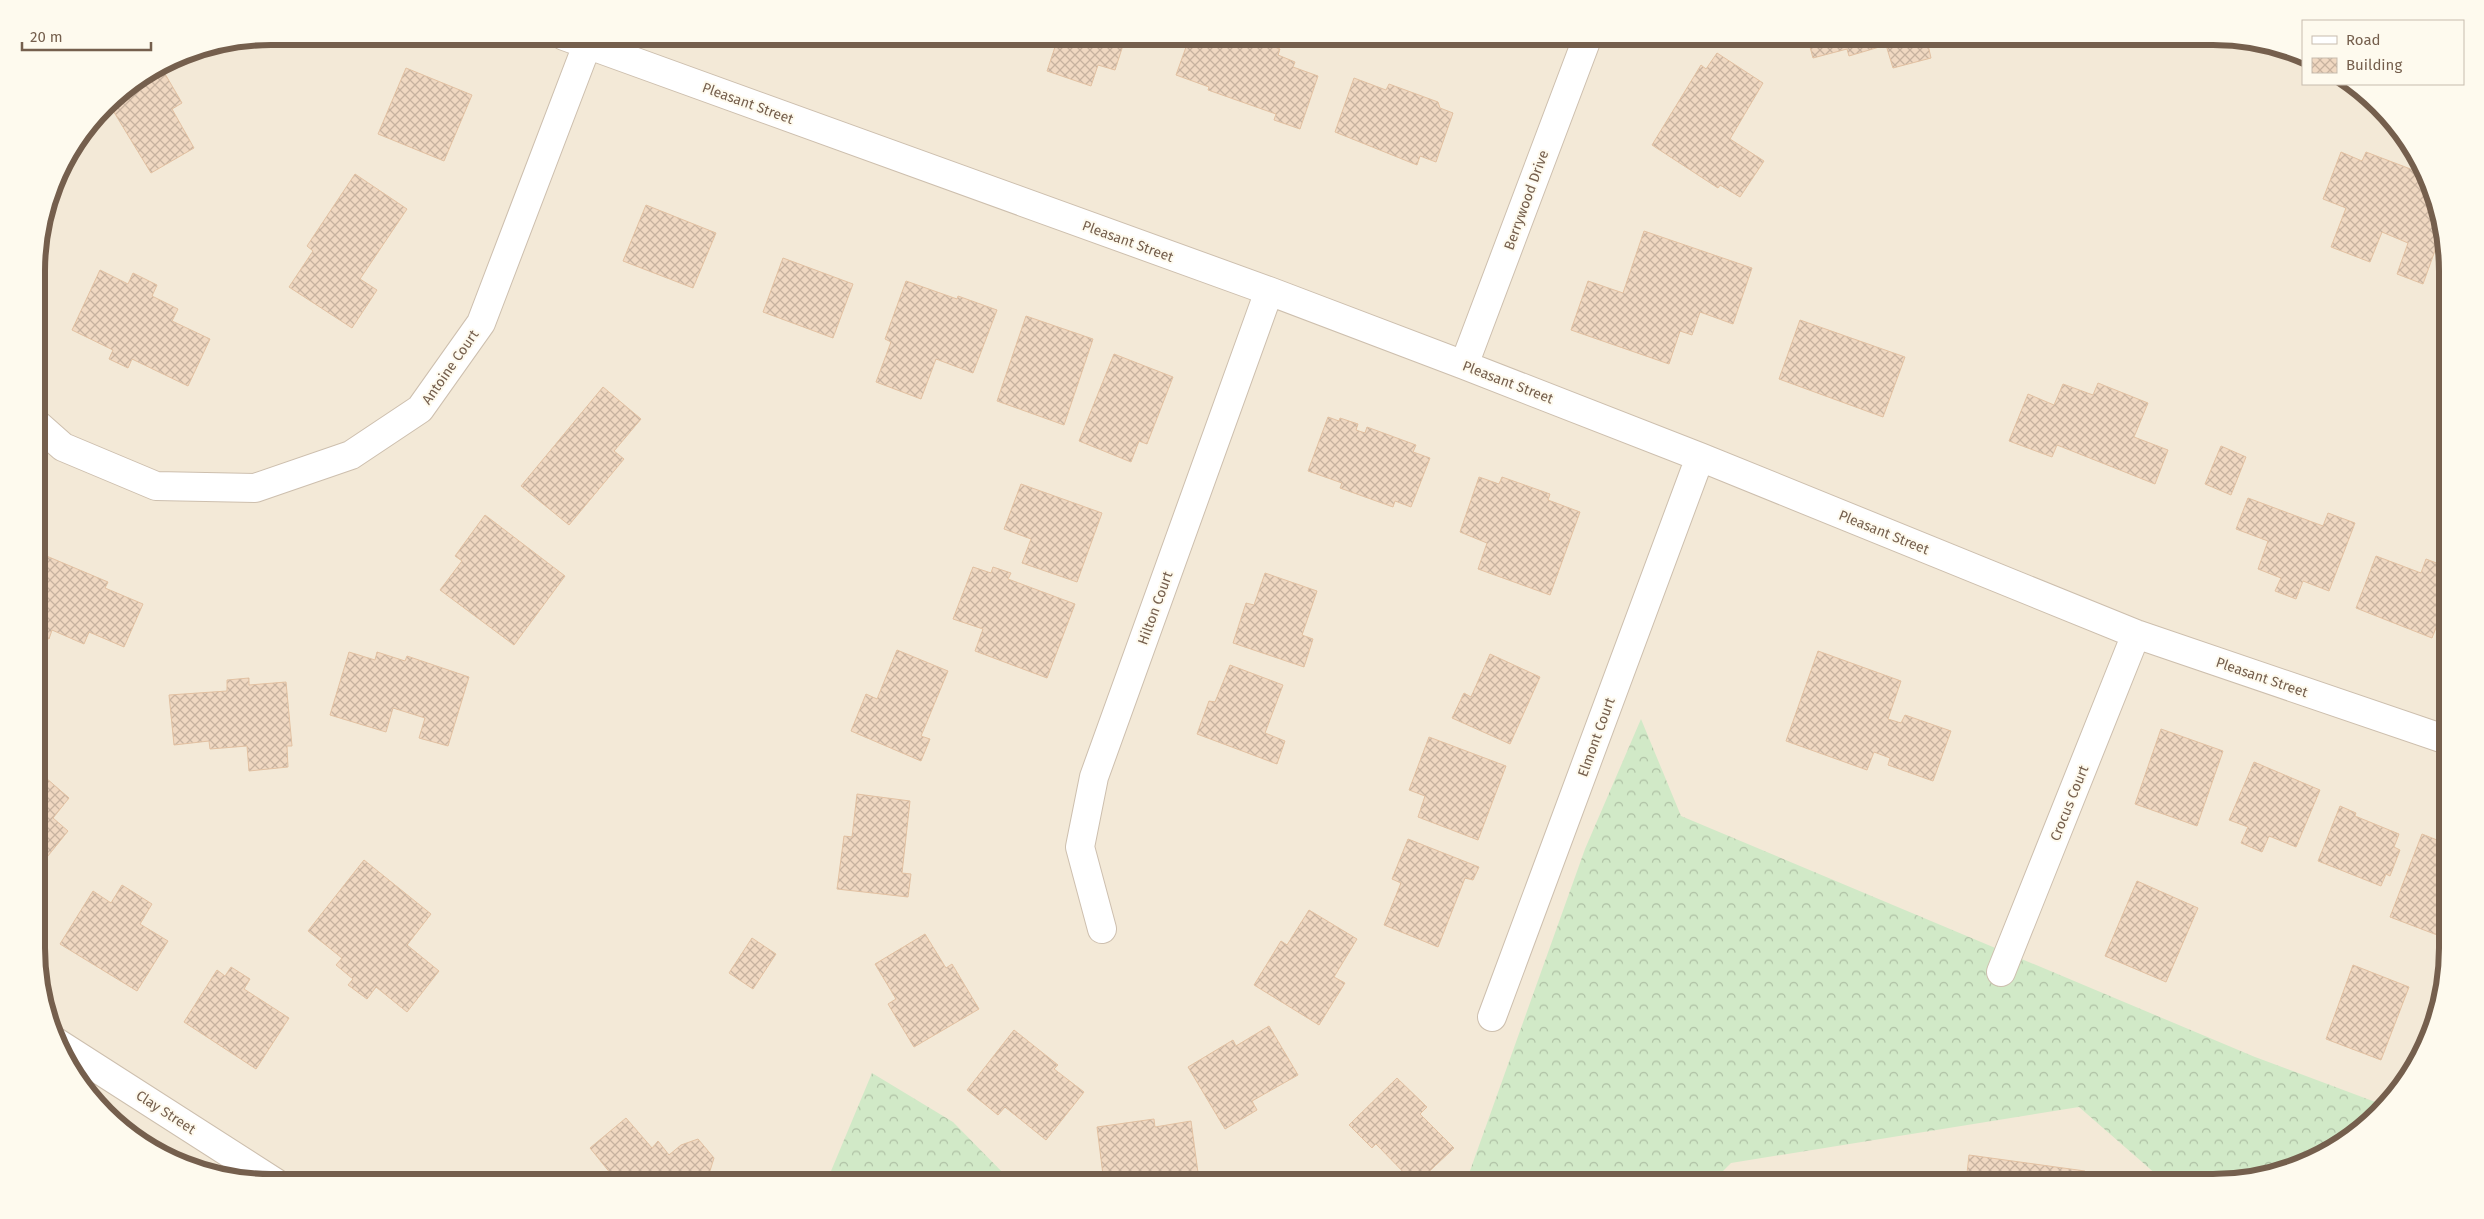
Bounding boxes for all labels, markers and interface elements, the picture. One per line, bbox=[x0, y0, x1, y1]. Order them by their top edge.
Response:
scale bar bbox=[22, 20, 151, 52]
legend bbox=[2302, 20, 2464, 85]
text: 20 m bbox=[30, 28, 63, 46]
text: Road bbox=[2346, 31, 2381, 49]
text: Building bbox=[2346, 56, 2402, 74]
street label: Pleasant Street bbox=[700, 79, 797, 128]
street label: Berrywood Drive bbox=[1501, 148, 1552, 252]
street label: Pleasant Street bbox=[1080, 217, 1177, 266]
street label: Antoine Court bbox=[418, 326, 483, 408]
street label: Pleasant Street bbox=[1460, 357, 1557, 408]
street label: Pleasant Street bbox=[1836, 507, 1932, 559]
street label: Hilton Court bbox=[1134, 568, 1177, 647]
street label: Pleasant Street bbox=[2214, 654, 2311, 701]
street label: Elmont Court bbox=[1574, 694, 1619, 779]
street label: Crocus Court bbox=[2047, 762, 2093, 844]
street label: Clay Street bbox=[133, 1087, 200, 1139]

